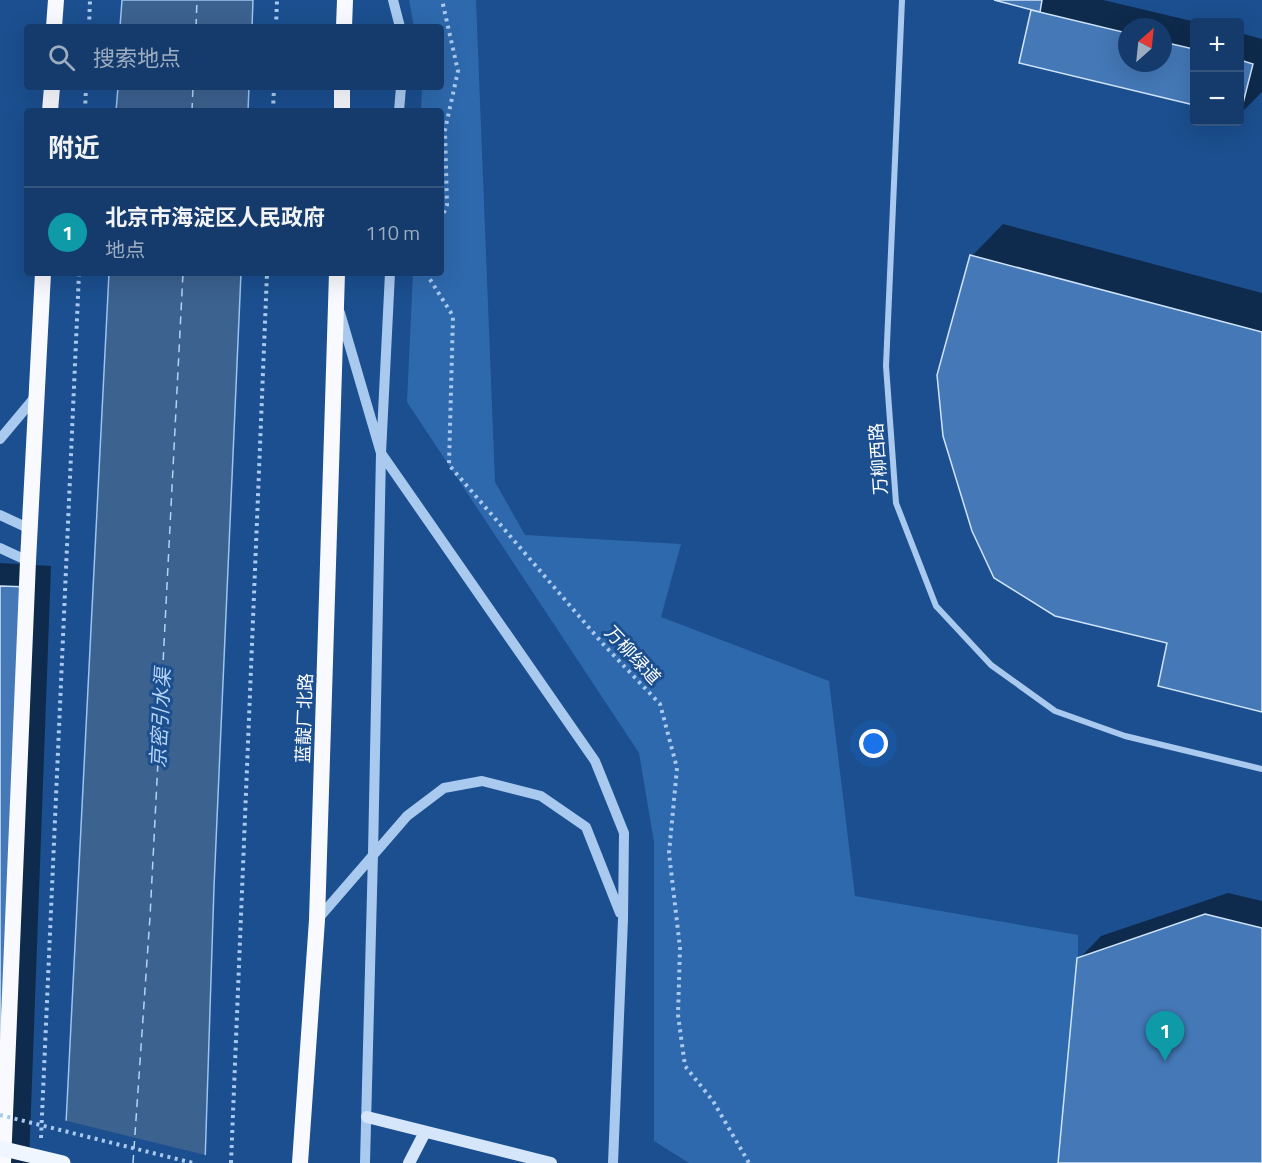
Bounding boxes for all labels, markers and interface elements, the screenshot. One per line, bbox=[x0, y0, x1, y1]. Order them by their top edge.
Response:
north arrow bbox=[1118, 18, 1172, 72]
map controls bbox=[1190, 18, 1244, 126]
button: + bbox=[1190, 18, 1244, 72]
search box bbox=[24, 24, 444, 90]
icon: search bbox=[45, 41, 78, 74]
text: 搜索地点 bbox=[93, 41, 181, 75]
button: − bbox=[1190, 72, 1244, 126]
text: 附近 bbox=[48, 128, 100, 167]
text: 北京市海淀区人民政府 bbox=[105, 200, 325, 234]
text: 1 bbox=[62, 217, 73, 248]
text: 110 m bbox=[365, 217, 420, 248]
text: 地点 bbox=[105, 234, 145, 265]
street label: 万柳西路 bbox=[862, 422, 894, 496]
street label: 万柳绿道 bbox=[599, 619, 667, 691]
water label: 京密引水渠 bbox=[142, 664, 178, 769]
street label: 蓝靛厂北路 bbox=[289, 673, 319, 763]
your location bbox=[859, 729, 888, 758]
pin: 1 bbox=[1146, 1012, 1184, 1061]

